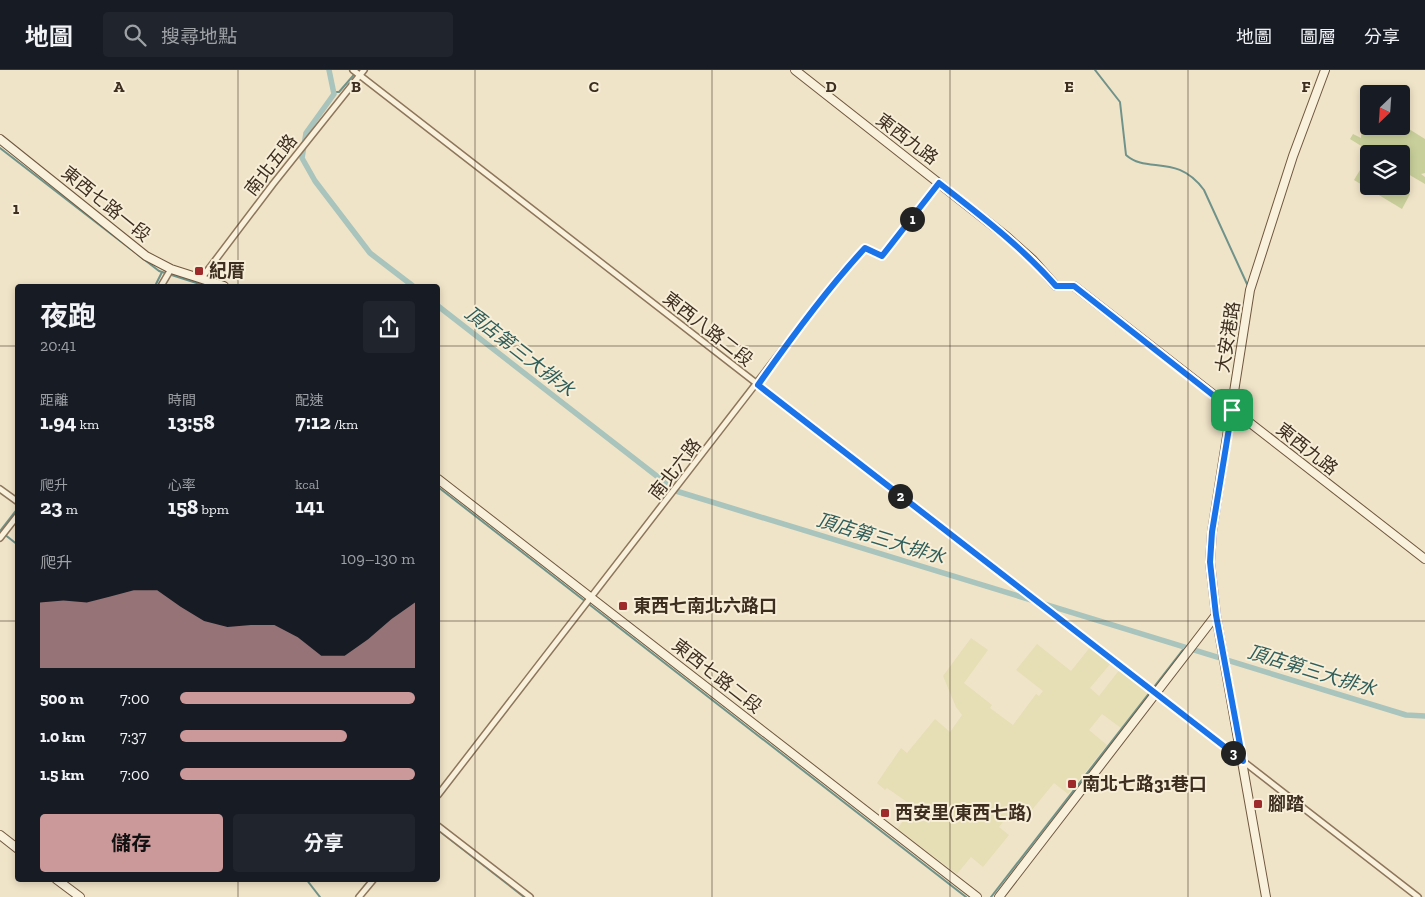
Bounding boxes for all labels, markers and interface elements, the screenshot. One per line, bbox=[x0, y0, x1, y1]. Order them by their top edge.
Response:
search box bbox=[103, 12, 453, 57]
icon: search bbox=[121, 21, 149, 49]
text: 地圖 bbox=[25, 22, 73, 51]
text: 搜尋地點 bbox=[161, 25, 237, 48]
text: 地圖 bbox=[1236, 26, 1272, 48]
text: 圖層 bbox=[1300, 26, 1336, 48]
text: 分享 bbox=[1364, 26, 1400, 48]
text: A bbox=[114, 77, 125, 96]
text: B bbox=[351, 77, 361, 96]
text: C bbox=[589, 77, 599, 96]
text: D bbox=[825, 77, 837, 96]
text: E bbox=[1064, 77, 1074, 96]
text: F bbox=[1301, 77, 1311, 96]
north arrow bbox=[1360, 85, 1410, 135]
map controls bbox=[1360, 85, 1410, 195]
street label: 東西九路 bbox=[872, 109, 942, 169]
street label: 南北五路 bbox=[240, 130, 302, 200]
button: layers bbox=[1360, 145, 1410, 195]
street label: 東西七路一段 bbox=[57, 161, 155, 247]
text: 1 bbox=[13, 199, 20, 218]
pin: 1 bbox=[900, 206, 924, 232]
text: 1 bbox=[910, 211, 915, 228]
place label: 紀厝 bbox=[209, 260, 245, 282]
marker: 紀厝 bbox=[193, 265, 205, 277]
street label: 東西八路二段 bbox=[659, 287, 757, 371]
text: 夜跑 bbox=[40, 300, 96, 333]
street label: 大安港路 bbox=[1212, 300, 1244, 374]
button: share bbox=[363, 301, 415, 353]
water label: 頂店第三大排水 bbox=[460, 301, 580, 402]
text: 20:41 bbox=[40, 336, 76, 355]
pin bbox=[1211, 389, 1253, 431]
text: 距離 bbox=[40, 392, 68, 409]
text: 時間 bbox=[168, 392, 196, 409]
text: 配速 bbox=[295, 392, 323, 409]
icon: arrive bbox=[1218, 396, 1246, 424]
text: 1.94 bbox=[40, 409, 76, 434]
text: 13:58 bbox=[168, 409, 215, 434]
text: 7:12 bbox=[295, 409, 331, 434]
text: km bbox=[76, 416, 99, 433]
text: /km bbox=[331, 416, 358, 433]
street label: 東西九路 bbox=[1272, 418, 1342, 480]
street label: 南北六路 bbox=[644, 434, 706, 504]
text: kcal bbox=[295, 476, 319, 493]
text: 爬升 bbox=[40, 477, 68, 494]
text: 心率 bbox=[168, 477, 196, 494]
pin: 2 bbox=[888, 484, 912, 508]
text: 2 bbox=[897, 488, 904, 505]
text: 141 bbox=[295, 493, 324, 518]
text: 23 bbox=[40, 494, 62, 519]
text: 158 bbox=[168, 494, 198, 519]
text: m bbox=[62, 501, 78, 518]
text: bpm bbox=[198, 501, 229, 518]
water label: 頂店第三大排水 bbox=[814, 508, 949, 569]
text: 109–130 m bbox=[341, 549, 415, 568]
text: 爬升 bbox=[40, 553, 72, 572]
place label: 東西七南北六路口 bbox=[633, 595, 777, 617]
marker: 東西七南北六路口 bbox=[617, 600, 629, 612]
street label: 東西七路二段 bbox=[668, 634, 766, 718]
water label: 頂店第三大排水 bbox=[1245, 640, 1380, 701]
text: 500 m bbox=[40, 689, 84, 708]
text: 7:00 bbox=[120, 689, 150, 708]
text: 1.0 km bbox=[40, 727, 85, 746]
text: 7:37 bbox=[120, 727, 146, 746]
pin: 3 bbox=[1220, 740, 1246, 766]
text: 3 bbox=[1230, 745, 1237, 762]
text: 1.5 km bbox=[40, 765, 84, 784]
text: 7:00 bbox=[120, 765, 150, 784]
place label: 南北七路31巷口 bbox=[1082, 773, 1207, 795]
marker: 南北七路31巷口 bbox=[1066, 778, 1078, 790]
place label: 腳踏 bbox=[1268, 793, 1304, 815]
marker: 腳踏 bbox=[1252, 798, 1264, 810]
place label: 西安里(東西七路) bbox=[895, 802, 1031, 824]
marker: 西安里(東西七路) bbox=[879, 807, 891, 819]
button: 儲存 bbox=[40, 814, 223, 872]
button: 分享 bbox=[233, 814, 415, 872]

